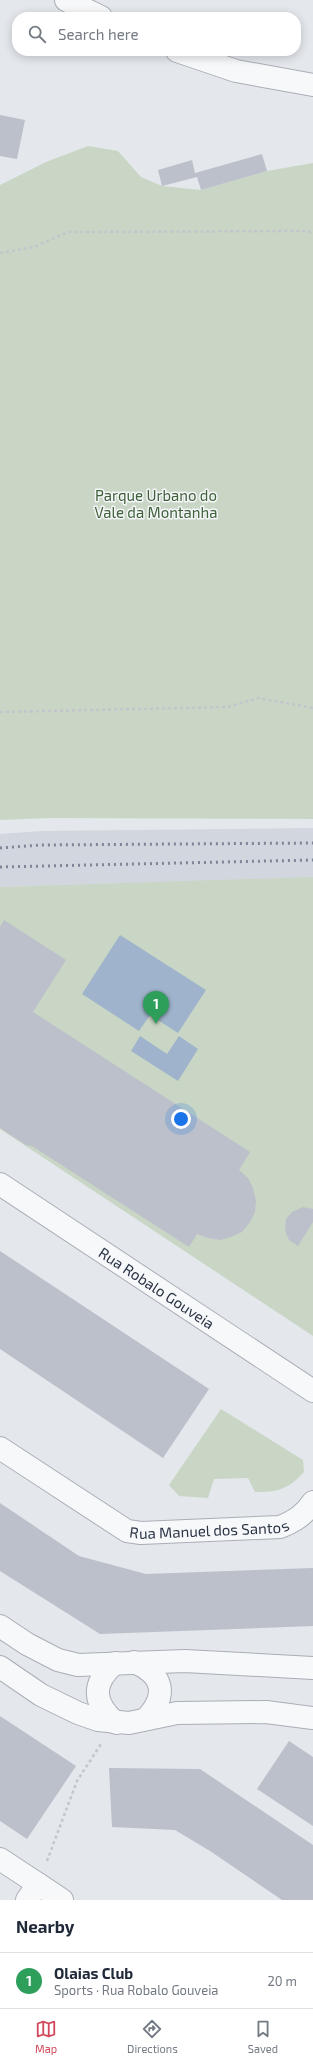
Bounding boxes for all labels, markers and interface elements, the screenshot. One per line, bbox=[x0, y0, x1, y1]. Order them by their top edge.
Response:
search box bbox=[12, 12, 301, 56]
icon: search bbox=[26, 23, 48, 45]
text: Search here bbox=[58, 25, 139, 43]
park label: Parque Urbano do Vale da Montanha bbox=[95, 486, 218, 521]
pin: 1 bbox=[143, 991, 169, 1024]
your location bbox=[171, 1109, 191, 1129]
street label: Rua Robalo Gouveia bbox=[96, 1243, 218, 1332]
street label: Rua Manuel dos Santos bbox=[128, 1515, 292, 1542]
text: Nearby bbox=[16, 1916, 74, 1936]
text: Olaias Club bbox=[54, 1964, 133, 1982]
text: 1 bbox=[26, 1973, 32, 1989]
text: 20 m bbox=[268, 1973, 297, 1989]
text: Sports · Rua Robalo Gouveia bbox=[54, 1982, 219, 1998]
tab: Map bbox=[35, 2018, 57, 2055]
tab: Directions bbox=[127, 2018, 178, 2055]
tab: Saved bbox=[248, 2018, 278, 2055]

